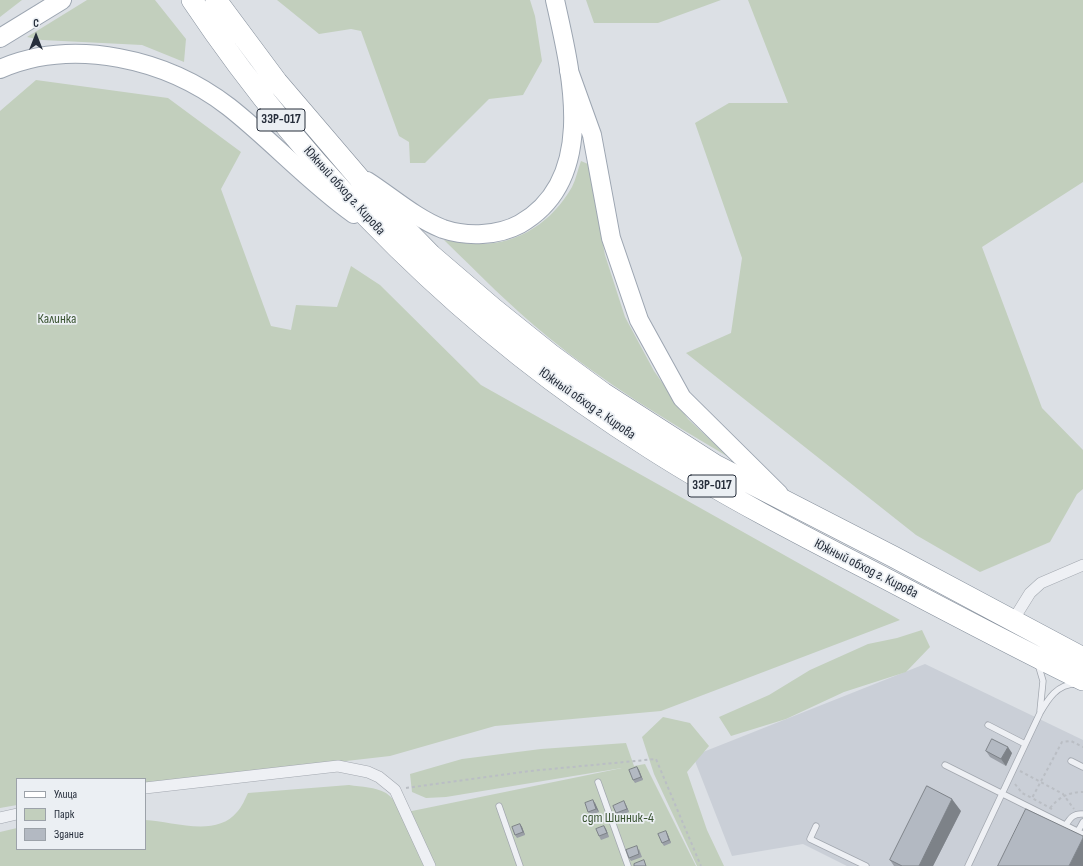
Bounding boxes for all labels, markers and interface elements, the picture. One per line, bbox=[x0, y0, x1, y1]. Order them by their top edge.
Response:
north arrow bbox=[16, 16, 56, 56]
text: С bbox=[33, 17, 39, 30]
road number: 33Р-017 bbox=[257, 109, 305, 131]
street label: Южный обход г. Кирова bbox=[300, 143, 388, 239]
park label: Калинка bbox=[38, 311, 76, 327]
street label: Южный обход г. Кирова bbox=[535, 364, 639, 444]
road number: 33Р-017 bbox=[688, 475, 736, 497]
street label: Южный обход г. Кирова bbox=[811, 536, 921, 602]
legend bbox=[16, 778, 146, 850]
text: Улица bbox=[54, 787, 77, 802]
text: Парк bbox=[54, 807, 74, 822]
park label: сдт Шинник-4 bbox=[582, 810, 654, 826]
text: Здание bbox=[54, 827, 84, 842]

